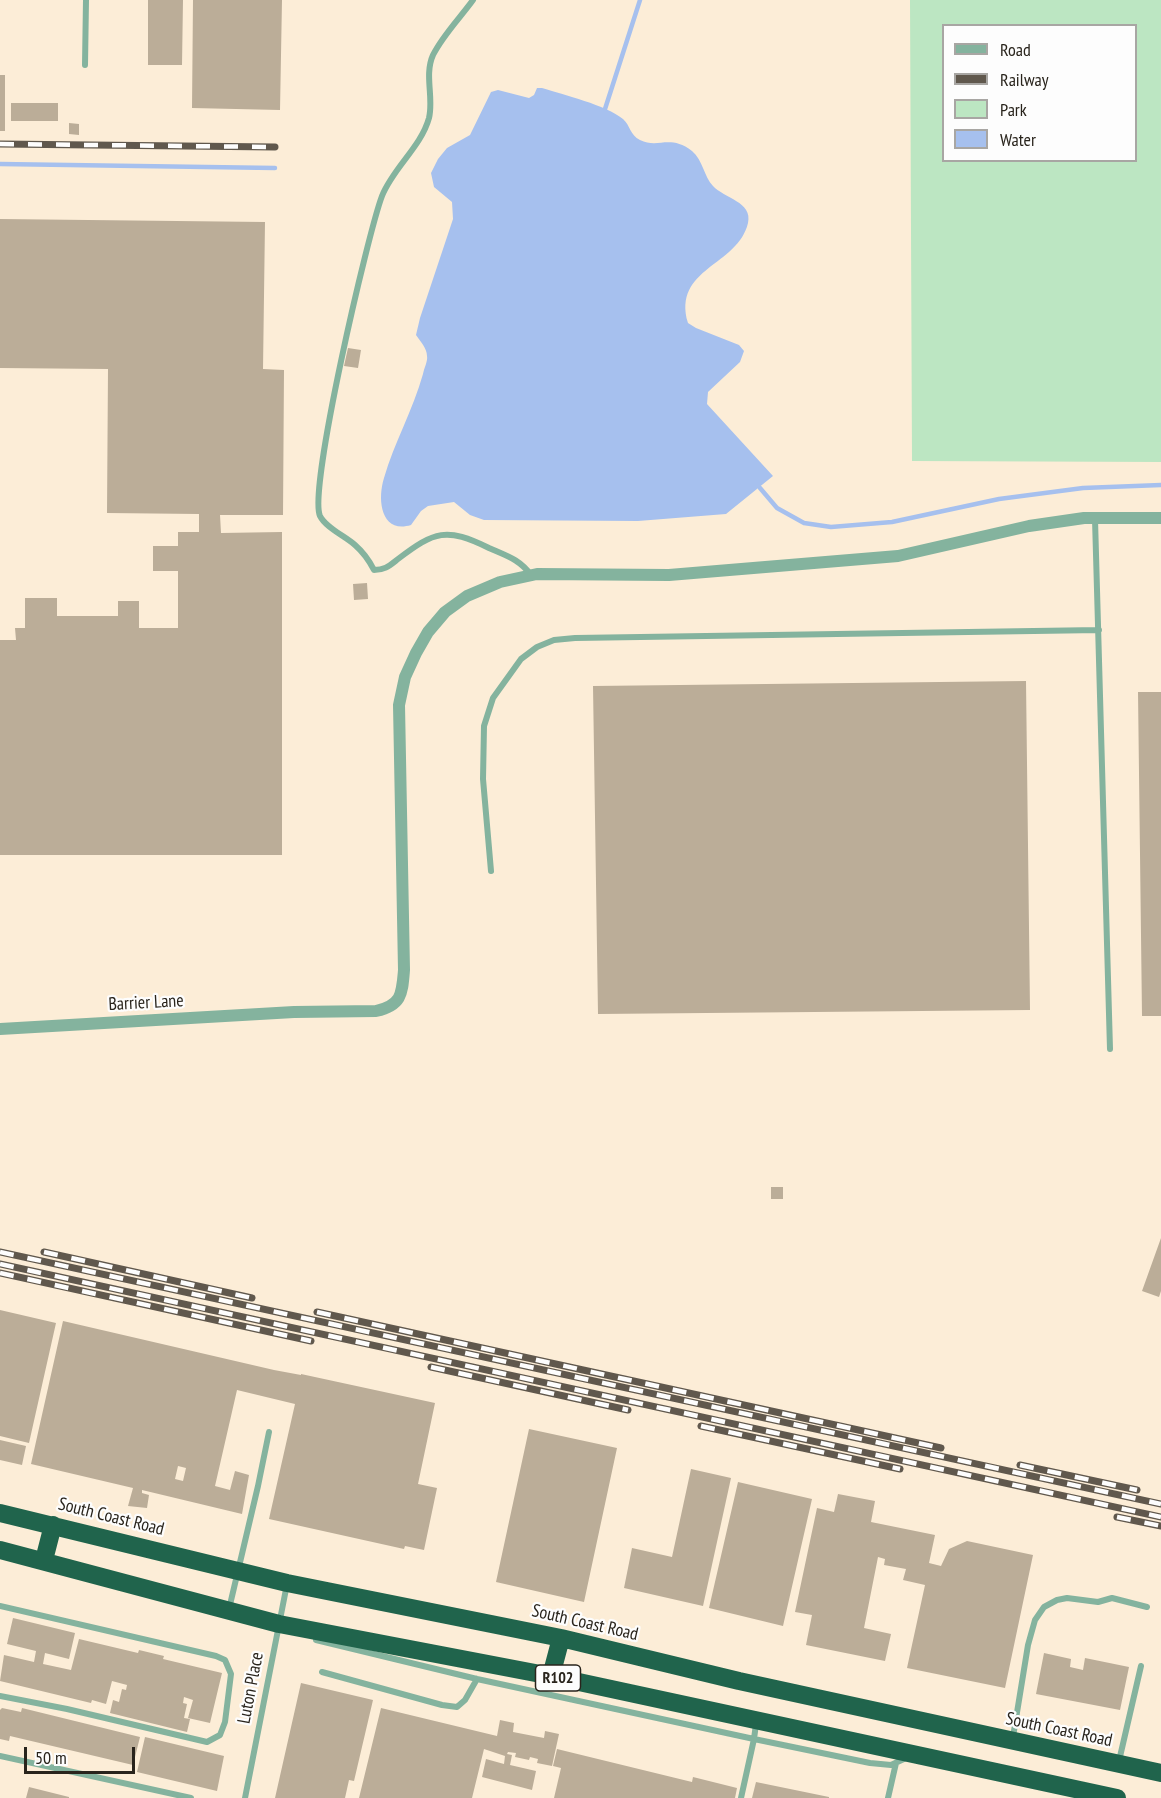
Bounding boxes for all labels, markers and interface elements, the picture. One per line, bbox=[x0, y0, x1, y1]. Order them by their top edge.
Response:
legend bbox=[942, 24, 1137, 162]
text: Road bbox=[1000, 38, 1031, 61]
text: Railway bbox=[1000, 68, 1049, 91]
text: Park bbox=[1000, 98, 1027, 121]
text: Water bbox=[1000, 128, 1036, 151]
street label: Barrier Lane bbox=[108, 990, 184, 1016]
street label: South Coast Road bbox=[56, 1493, 166, 1541]
street label: South Coast Road bbox=[530, 1600, 640, 1646]
street label: Luton Place bbox=[233, 1650, 269, 1726]
road number: R102 bbox=[536, 1665, 580, 1691]
street label: South Coast Road bbox=[1004, 1708, 1114, 1752]
scale bar bbox=[27, 1735, 138, 1773]
text: 50 m bbox=[35, 1746, 67, 1769]

